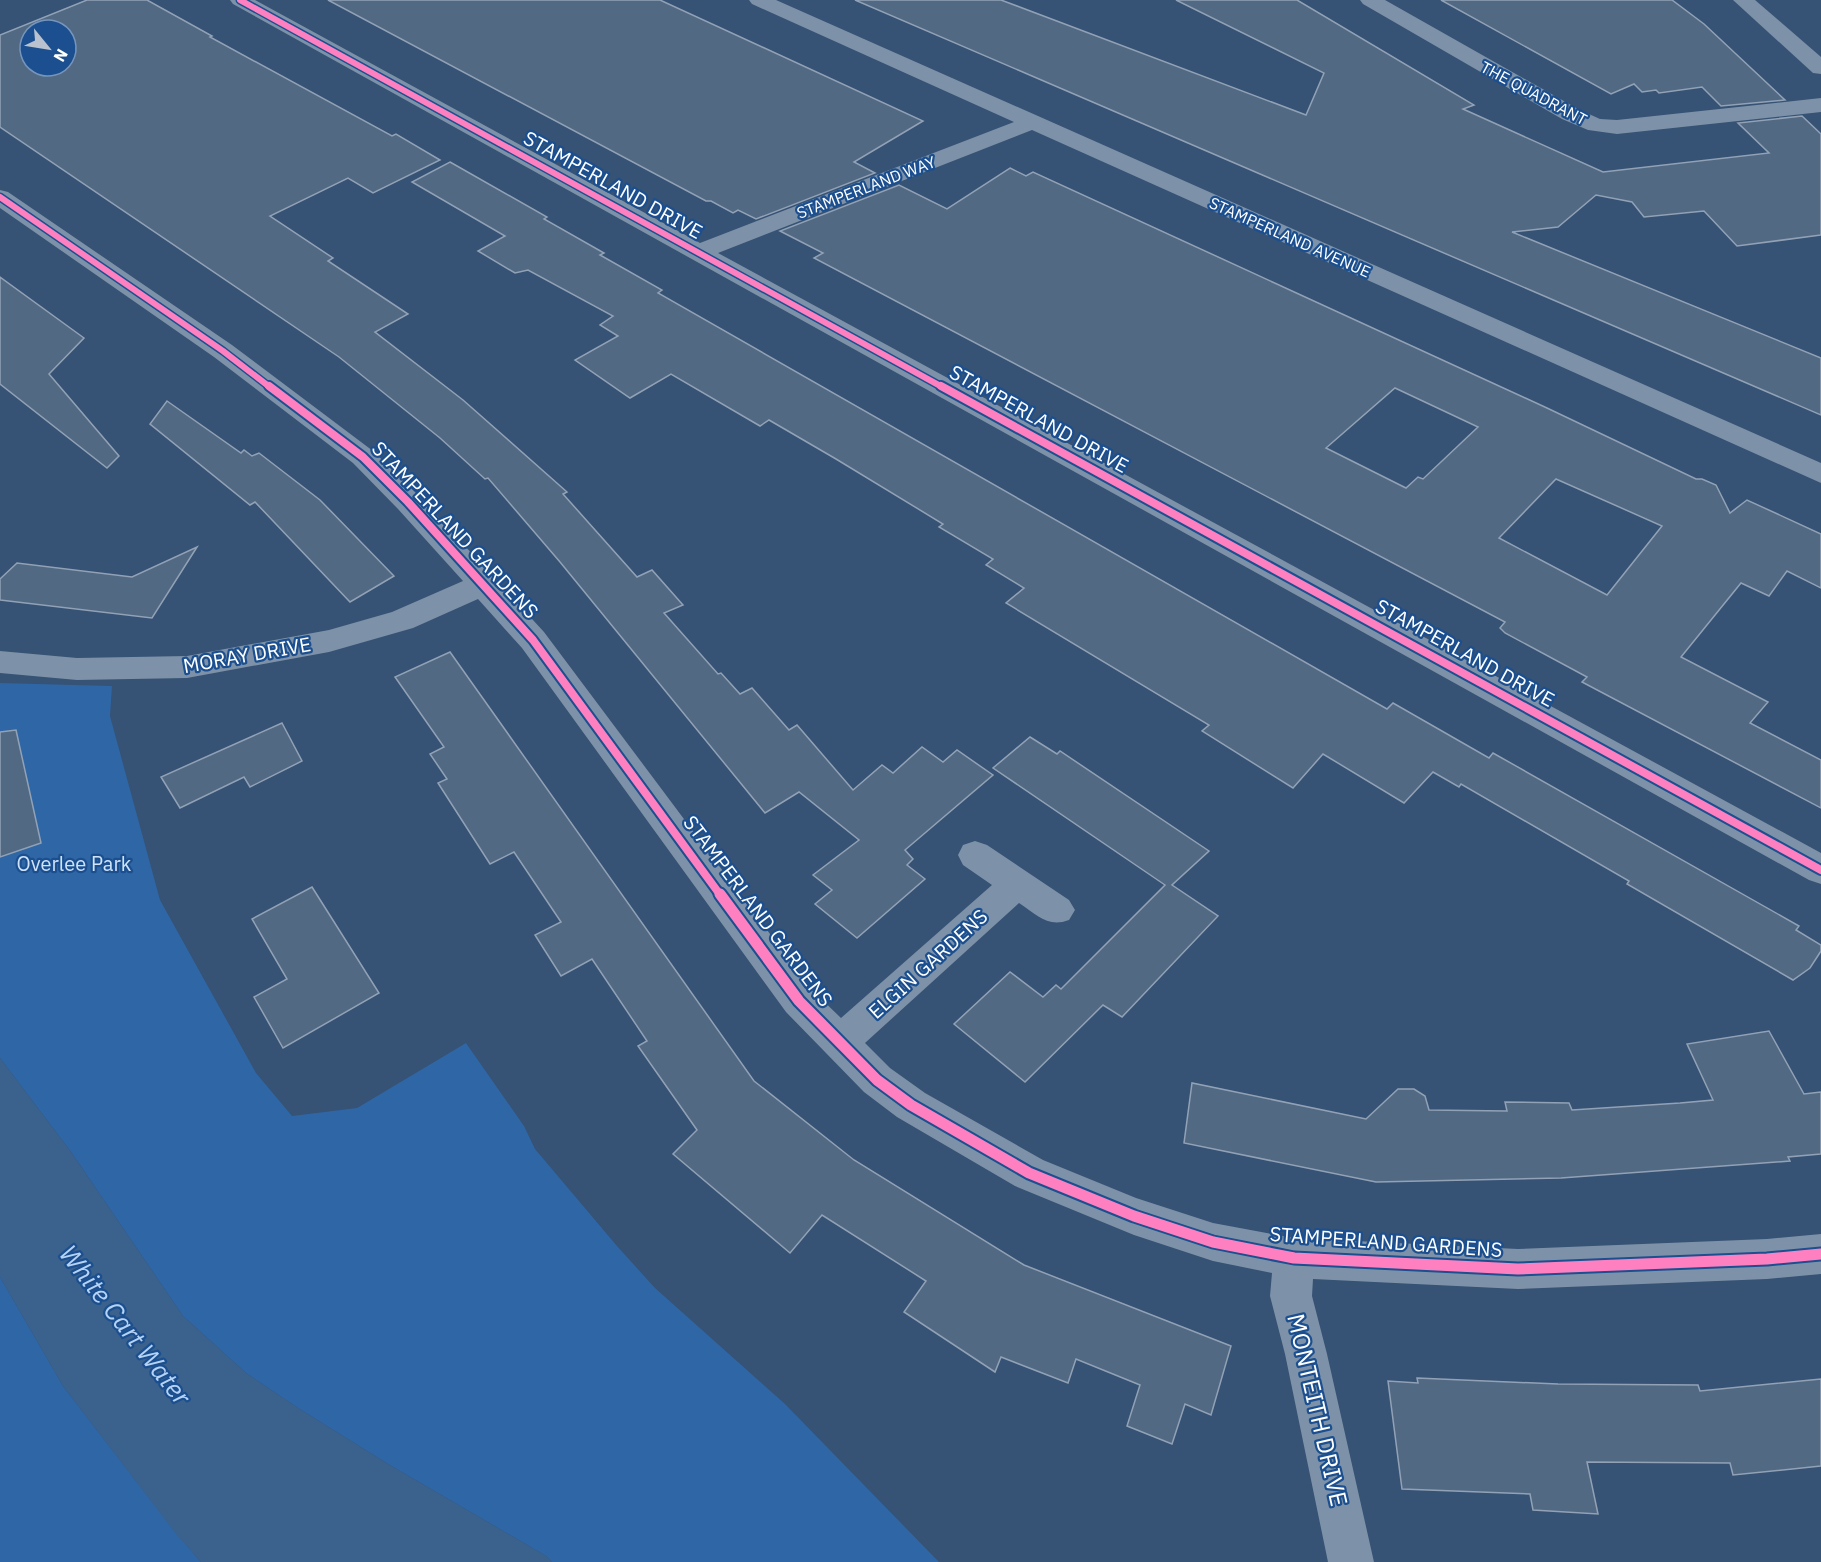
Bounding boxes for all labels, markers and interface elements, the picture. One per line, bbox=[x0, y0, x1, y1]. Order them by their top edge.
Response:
north arrow bbox=[18, 18, 78, 78]
text: N bbox=[49, 45, 73, 66]
street label: THE QUADRANT bbox=[1477, 57, 1591, 129]
street label: STAMPERLAND DRIVE bbox=[519, 124, 708, 245]
street label: STAMPERLAND WAY bbox=[794, 151, 939, 223]
street label: STAMPERLAND AVENUE bbox=[1206, 192, 1374, 282]
street label: STAMPERLAND DRIVE bbox=[945, 358, 1134, 479]
street label: STAMPERLAND GARDENS bbox=[366, 435, 545, 624]
street label: STAMPERLAND DRIVE bbox=[1371, 592, 1560, 713]
street label: MORAY DRIVE bbox=[181, 630, 313, 679]
street label: STAMPERLAND GARDENS bbox=[678, 810, 839, 1012]
park label: Overlee Park bbox=[17, 850, 132, 877]
street label: ELGIN GARDENS bbox=[862, 903, 993, 1025]
street label: STAMPERLAND GARDENS bbox=[1269, 1220, 1503, 1263]
water label: White Cart Water bbox=[53, 1237, 200, 1413]
street label: MONTEITH DRIVE bbox=[1280, 1310, 1356, 1509]

